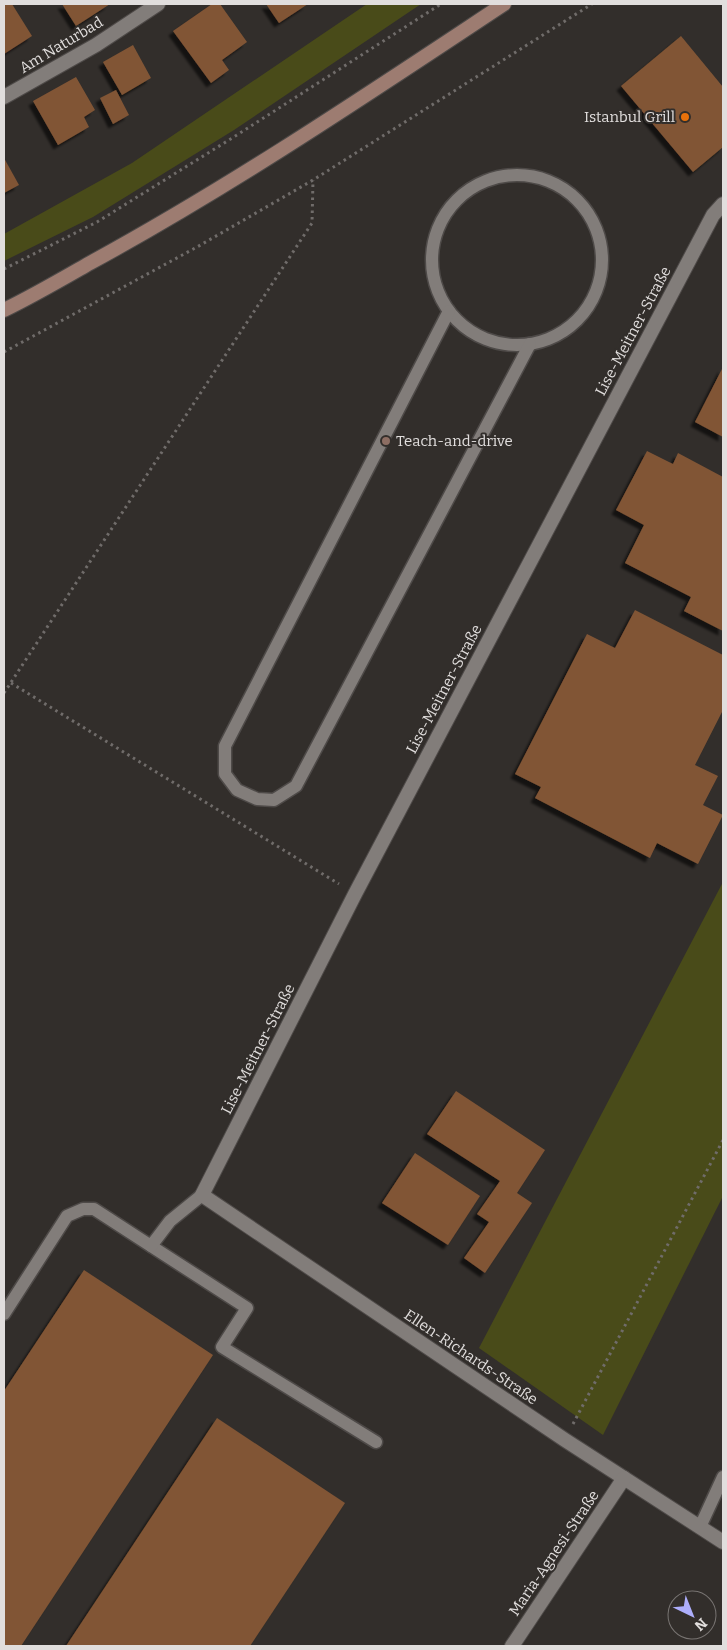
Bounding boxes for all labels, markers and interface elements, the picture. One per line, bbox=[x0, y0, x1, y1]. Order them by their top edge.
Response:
street label: Am Naturbad bbox=[16, 13, 106, 77]
place label: Istanbul Grill bbox=[584, 108, 675, 126]
marker: Istanbul Grill bbox=[679, 111, 691, 123]
street label: Lise-Meitner-Straße bbox=[591, 263, 675, 399]
place label: Teach-and-drive bbox=[396, 432, 513, 450]
marker: Teach-and-drive bbox=[380, 435, 392, 447]
street label: Lise-Meitner-Straße bbox=[402, 621, 486, 757]
street label: Lise-Meitner-Straße bbox=[217, 981, 299, 1117]
street label: Ellen-Richards-Straße bbox=[401, 1306, 541, 1408]
street label: Maria-Agnesi-Straße bbox=[505, 1487, 603, 1619]
north arrow bbox=[667, 1590, 717, 1640]
text: N bbox=[691, 1614, 710, 1634]

